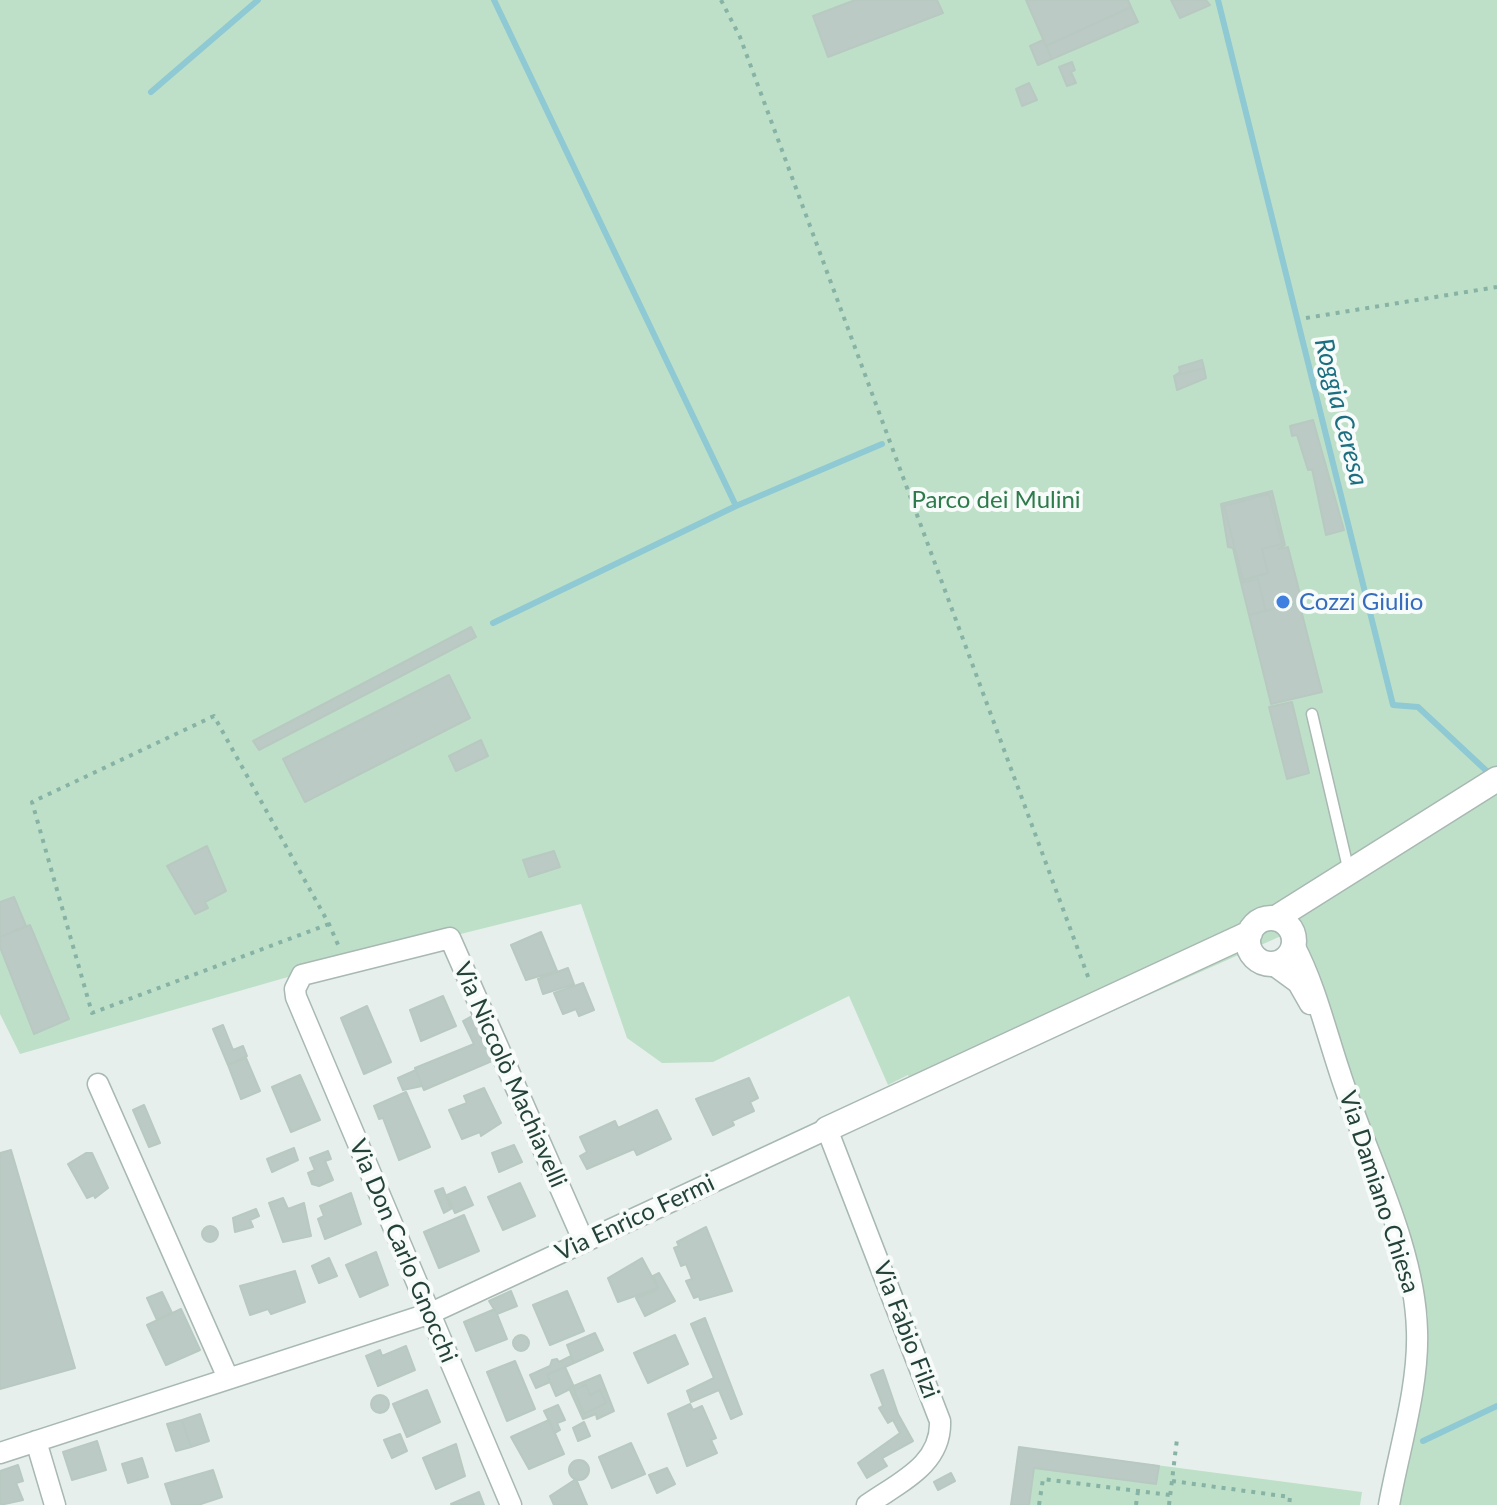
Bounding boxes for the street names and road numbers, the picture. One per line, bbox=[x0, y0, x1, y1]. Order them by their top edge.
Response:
street label: Via Niccolò Machiavelli bbox=[447, 958, 573, 1192]
street label: Via Damiano Chiesa bbox=[1333, 1087, 1425, 1297]
street label: Via Don Carlo Gnocchi bbox=[343, 1135, 463, 1367]
street label: Via Enrico Fermi bbox=[551, 1169, 719, 1267]
street label: Via Fabio Filzi bbox=[867, 1257, 945, 1403]

